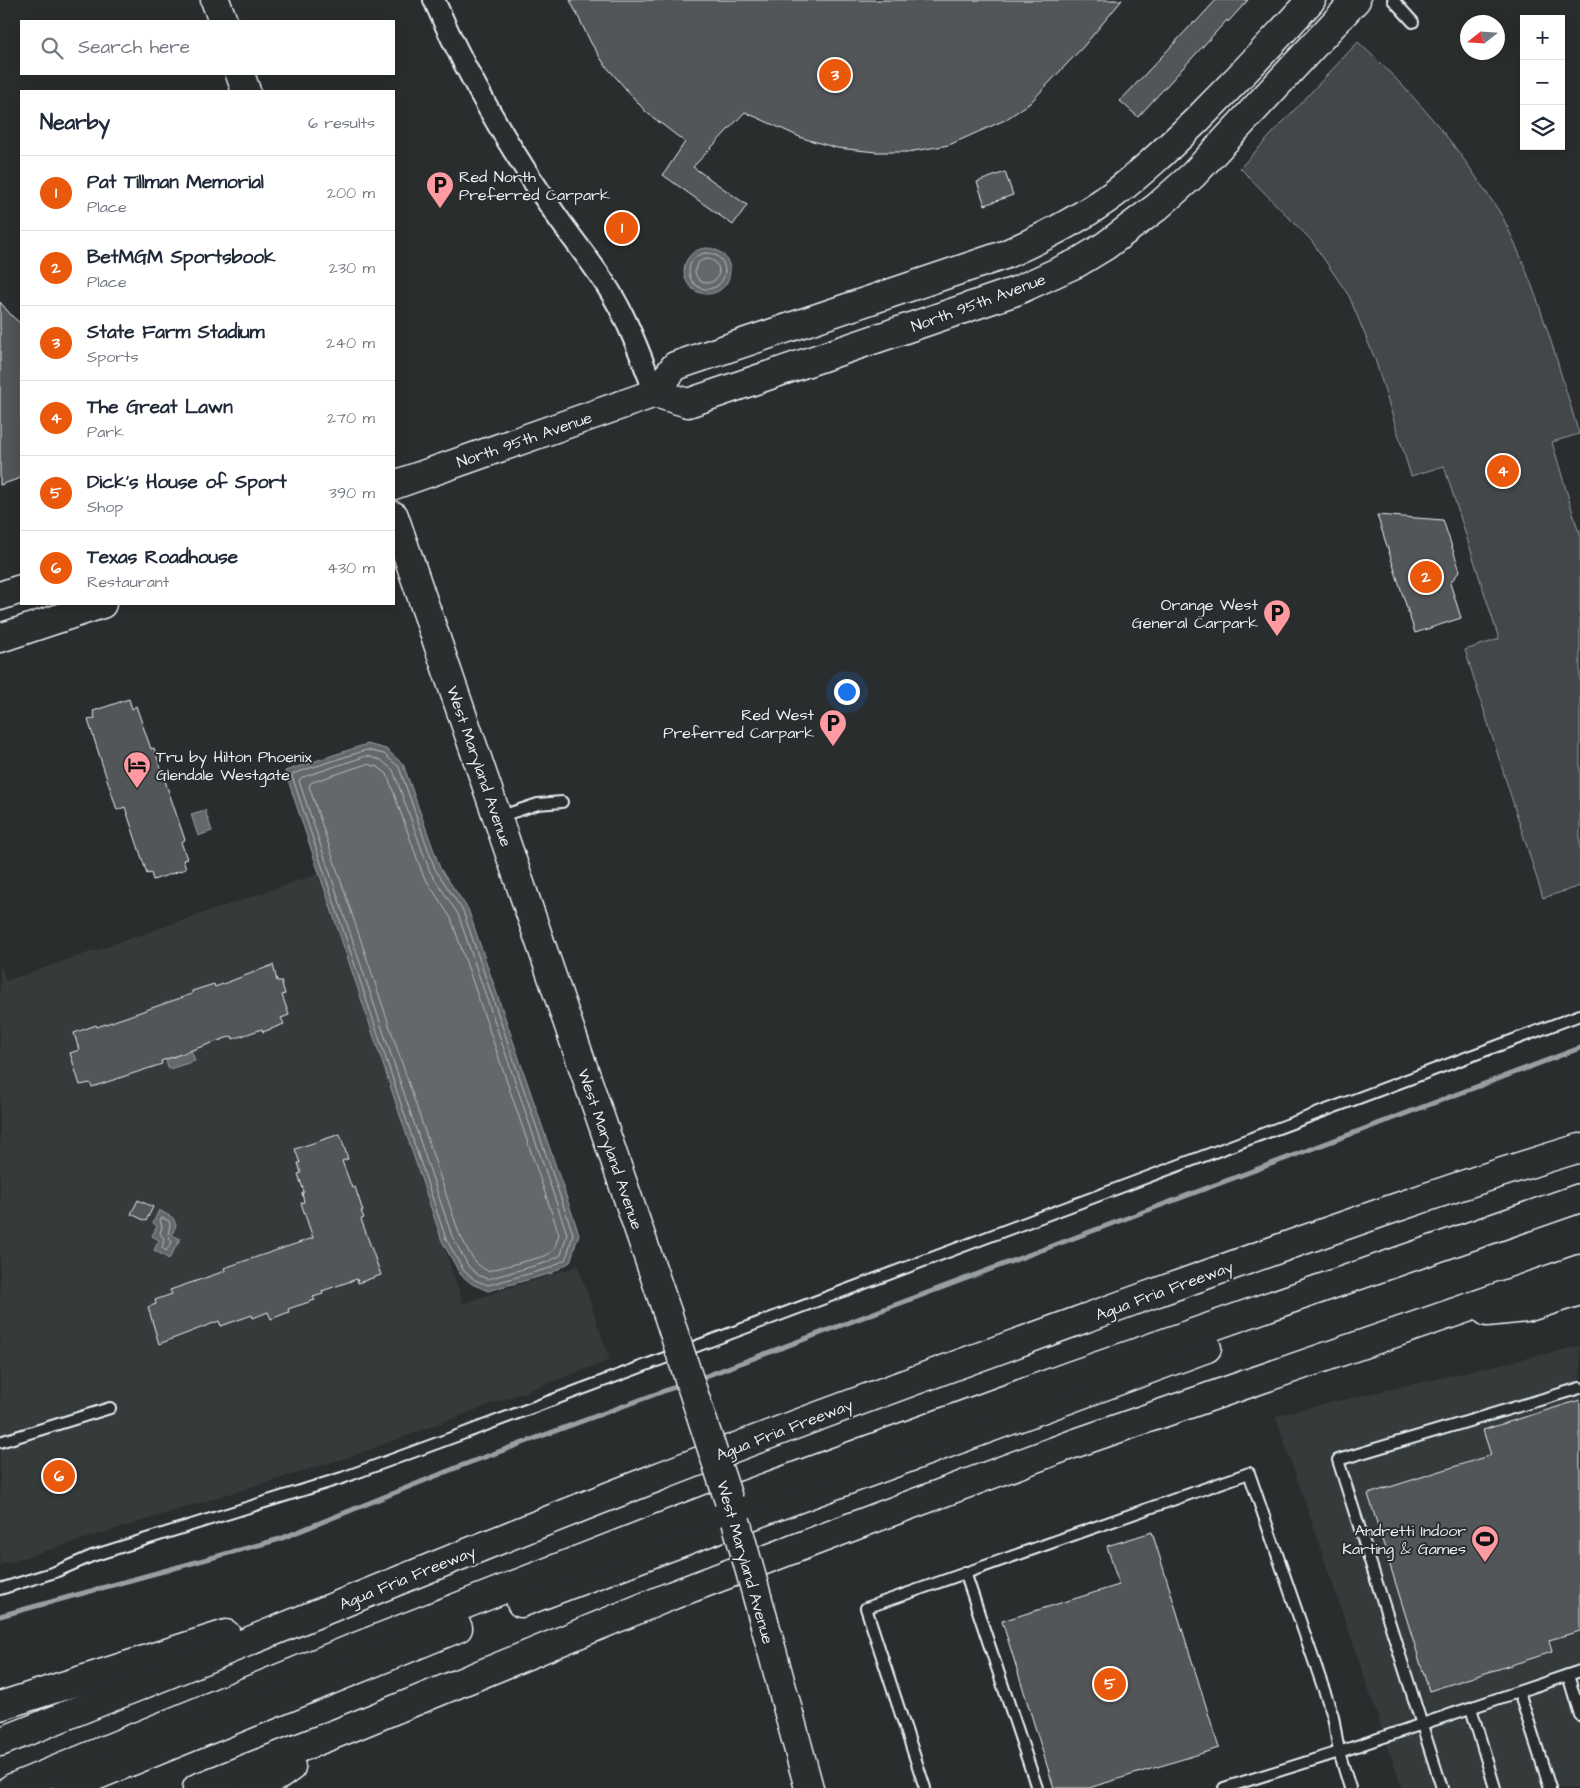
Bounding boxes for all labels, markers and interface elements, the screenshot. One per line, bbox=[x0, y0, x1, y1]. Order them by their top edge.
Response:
north arrow bbox=[1460, 15, 1505, 60]
map controls bbox=[1520, 15, 1565, 150]
button: + bbox=[1520, 15, 1565, 60]
search box bbox=[20, 20, 395, 75]
icon: search bbox=[38, 34, 66, 62]
text: Search here bbox=[78, 34, 190, 61]
pin: 3 bbox=[819, 56, 851, 94]
button: − bbox=[1520, 60, 1565, 105]
button: layers bbox=[1520, 105, 1565, 150]
text: Nearby bbox=[40, 108, 110, 137]
text: 6 results bbox=[308, 112, 375, 134]
place label: Red North Preferred Carpark bbox=[459, 166, 610, 206]
text: Pat Tillman Memorial bbox=[87, 169, 264, 196]
parking icon: Red North Preferred Carpark bbox=[425, 170, 455, 209]
text: 1 bbox=[55, 182, 57, 204]
text: 200 m bbox=[327, 182, 375, 204]
text: Place bbox=[87, 196, 127, 218]
pin: 1 bbox=[606, 209, 638, 247]
text: BetMGM Sportsbook bbox=[87, 244, 276, 271]
text: 2 bbox=[51, 257, 61, 279]
text: 230 m bbox=[329, 257, 375, 279]
street label: North 95th Avenue bbox=[908, 268, 1049, 338]
text: Place bbox=[87, 271, 127, 293]
text: State Farm Stadium bbox=[87, 319, 264, 346]
text: 3 bbox=[52, 332, 60, 354]
text: 240 m bbox=[326, 332, 375, 354]
text: Sports bbox=[87, 346, 139, 368]
text: The Great Lawn bbox=[87, 394, 233, 421]
street label: North 95th Avenue bbox=[454, 406, 595, 473]
text: 4 bbox=[51, 407, 61, 429]
text: 270 m bbox=[327, 407, 375, 429]
text: Park bbox=[87, 421, 124, 443]
pin: 4 bbox=[1487, 452, 1519, 490]
text: Dick's House of Sport bbox=[87, 469, 287, 496]
text: 5 bbox=[50, 482, 62, 504]
text: 390 m bbox=[329, 482, 375, 504]
text: Shop bbox=[87, 496, 123, 518]
text: Texas Roadhouse bbox=[87, 544, 238, 571]
text: 6 bbox=[51, 557, 61, 579]
text: 430 m bbox=[327, 557, 375, 579]
pin: 2 bbox=[1410, 558, 1442, 596]
text: Restaurant bbox=[87, 571, 169, 593]
place label: Orange West General Carpark bbox=[1132, 594, 1259, 634]
parking icon: Orange West General Carpark bbox=[1262, 598, 1292, 637]
your location bbox=[834, 679, 860, 705]
street label: West Maryland Avenue bbox=[440, 683, 517, 850]
place label: Red West Preferred Carpark bbox=[663, 704, 815, 744]
parking icon: Red West Preferred Carpark bbox=[818, 708, 848, 747]
place label: Tru by Hilton Phoenix Glendale Westgate bbox=[156, 746, 312, 787]
hotel icon: Tru by Hilton Phoenix Glendale Westgate bbox=[122, 750, 152, 789]
street label: West Maryland Avenue bbox=[571, 1066, 648, 1233]
street label: Agua Fria Freeway bbox=[1092, 1256, 1237, 1327]
street label: Agua Fria Freeway bbox=[713, 1394, 857, 1467]
pin: 6 bbox=[43, 1457, 75, 1495]
street label: West Maryland Avenue bbox=[710, 1478, 779, 1647]
place label: Andretti Indoor Karting & Games bbox=[1342, 1520, 1466, 1561]
sports icon: Andretti Indoor Karting & Games bbox=[1470, 1524, 1500, 1563]
street label: Agua Fria Freeway bbox=[336, 1540, 479, 1616]
pin: 5 bbox=[1094, 1665, 1126, 1703]

